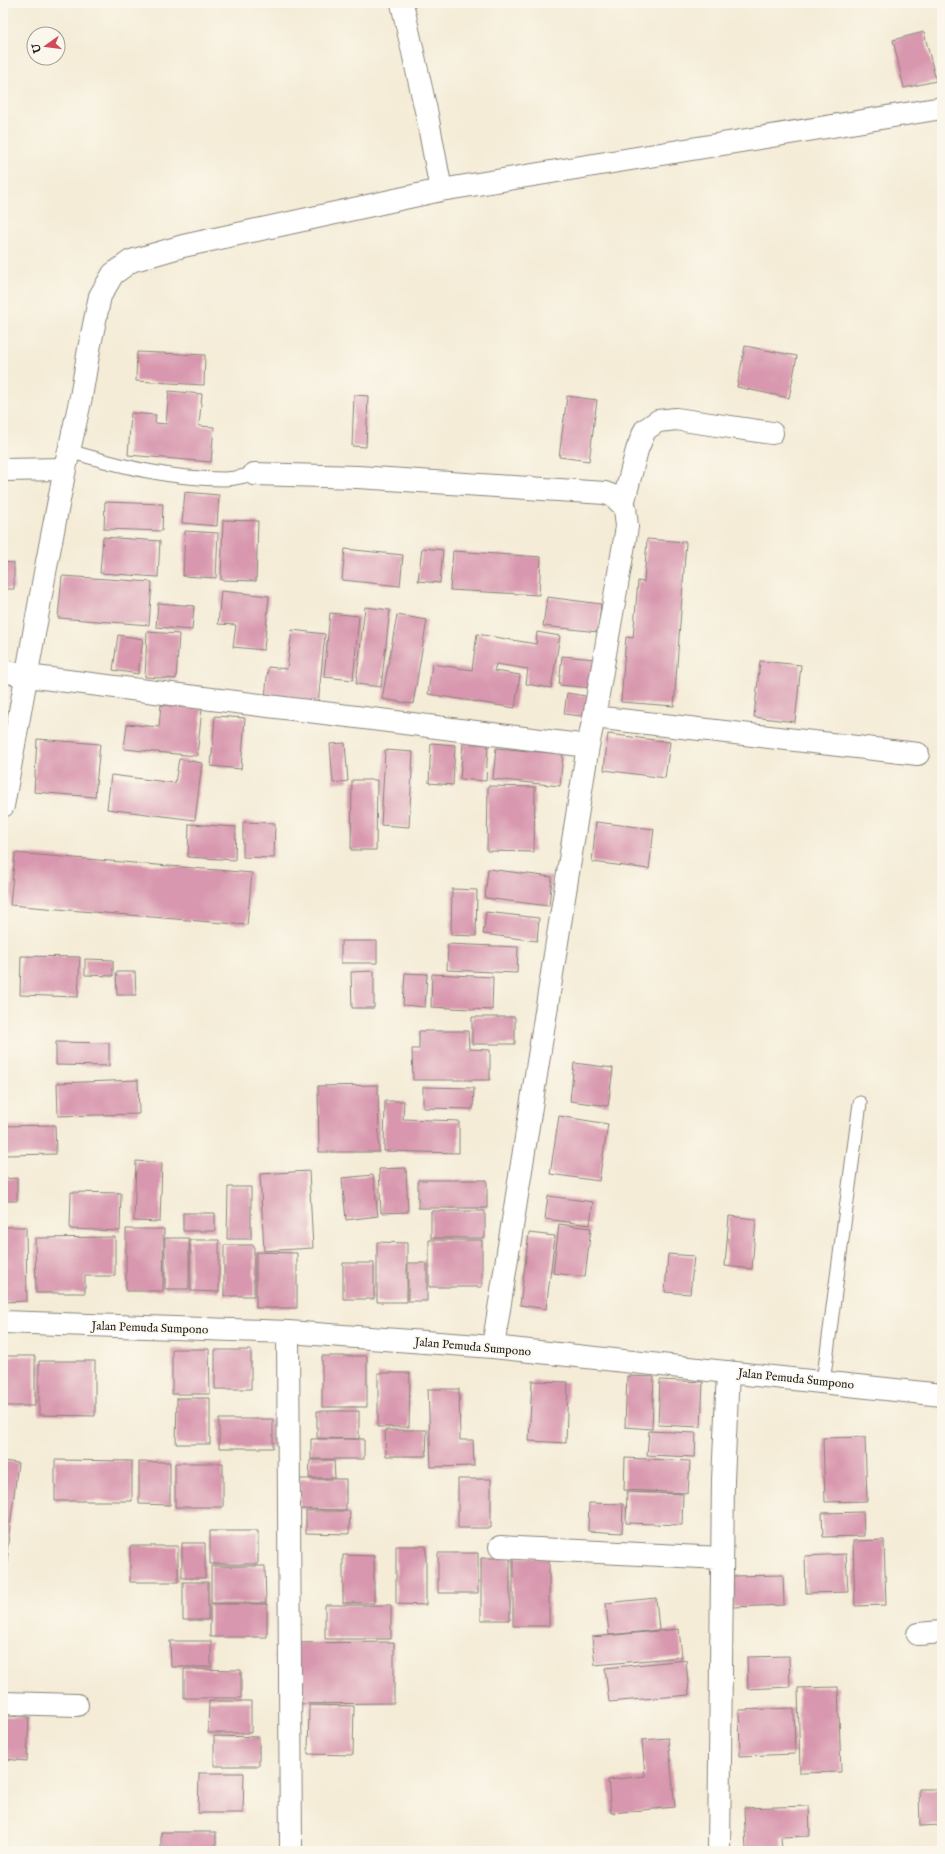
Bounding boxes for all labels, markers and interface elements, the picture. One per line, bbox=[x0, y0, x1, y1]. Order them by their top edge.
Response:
north arrow bbox=[26, 26, 66, 66]
text: U bbox=[29, 41, 45, 55]
street label: Jalan Pemuda Sumpono bbox=[89, 1318, 209, 1339]
street label: Jalan Pemuda Sumpono bbox=[412, 1334, 532, 1361]
street label: Jalan Pemuda Sumpono bbox=[735, 1365, 855, 1394]

